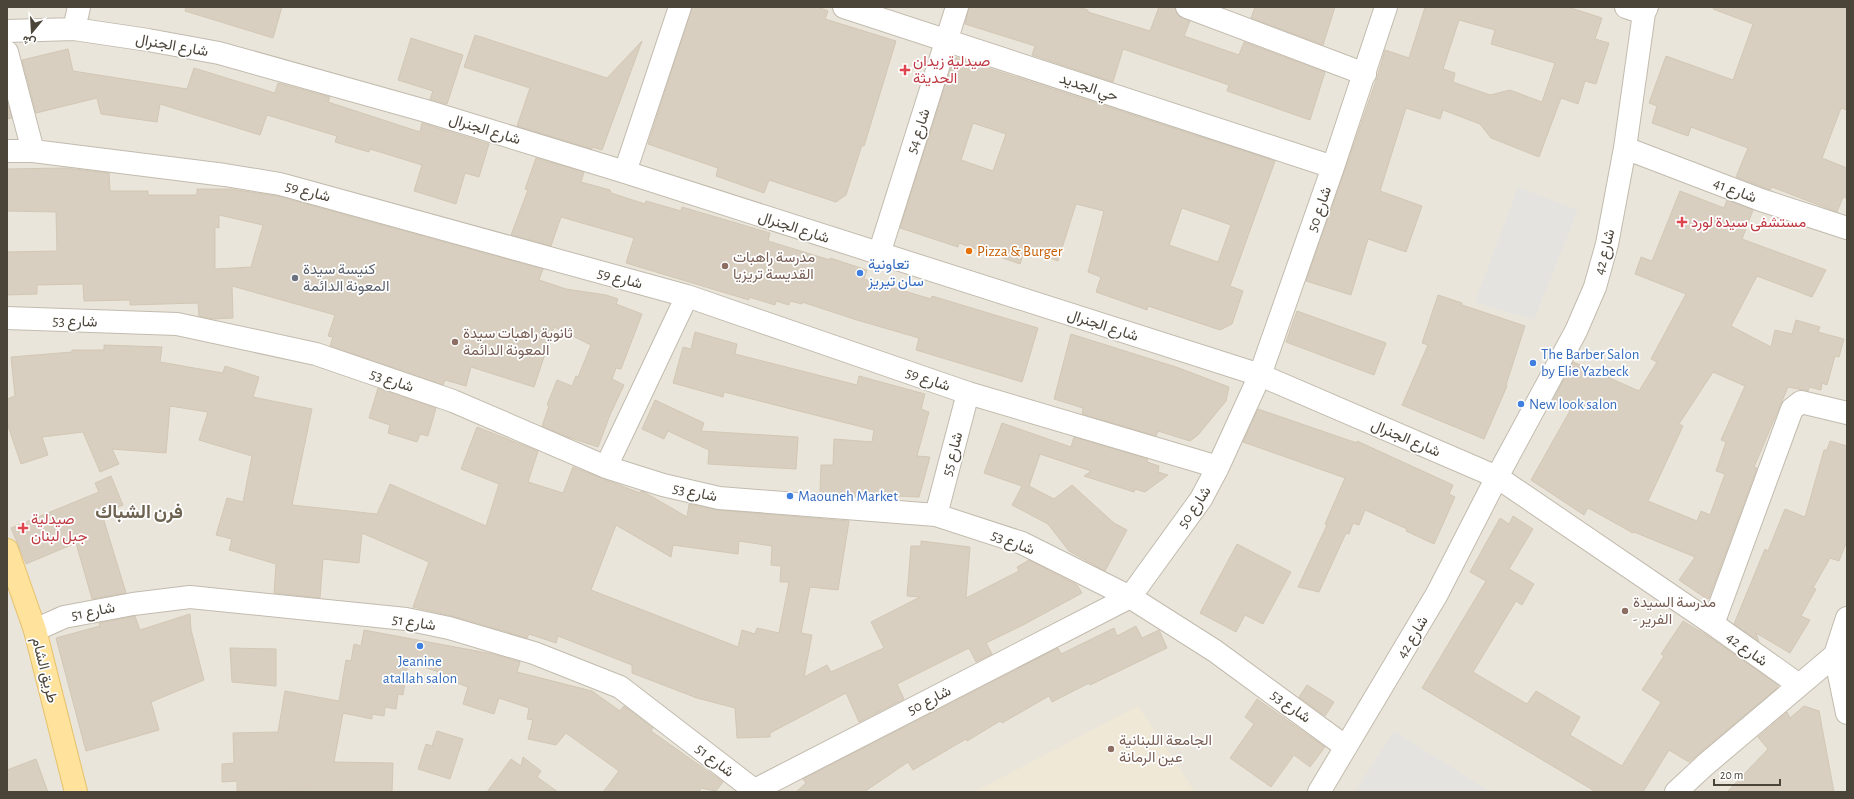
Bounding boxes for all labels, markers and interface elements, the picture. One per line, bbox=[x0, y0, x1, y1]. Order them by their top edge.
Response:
north arrow bbox=[12, 12, 52, 52]
street label: شارع الجنرال bbox=[134, 32, 210, 62]
text: ش bbox=[21, 33, 37, 48]
place label: صيدلية زيدان الحديثة bbox=[913, 54, 990, 87]
marker: صيدلية زيدان الحديثة bbox=[900, 65, 910, 75]
street label: حي الجديد bbox=[1056, 71, 1120, 109]
street label: شارع 54 bbox=[904, 107, 936, 156]
street label: شارع الجنرال bbox=[447, 112, 522, 150]
street label: شارع 41 bbox=[1710, 175, 1759, 208]
street label: شارع 59 bbox=[283, 178, 332, 208]
street label: شارع 50 bbox=[1305, 184, 1337, 235]
street label: شارع الجنرال bbox=[756, 209, 831, 249]
place label: مستشفى سيدة لورد bbox=[1691, 215, 1806, 232]
marker: مستشفى سيدة لورد bbox=[1676, 216, 1688, 228]
street label: شارع 42 bbox=[1592, 227, 1620, 277]
place label: Pizza & Burger bbox=[977, 244, 1063, 259]
marker: Pizza & Burger bbox=[964, 246, 974, 256]
place label: مدرسة راهبات القديسة تريزيا bbox=[733, 250, 815, 283]
place label: تعاونية سان تيريز bbox=[867, 257, 924, 290]
marker: مدرسة راهبات القديسة تريزيا bbox=[720, 261, 730, 271]
place label: كنيسة سيدة المعونة الدائمة bbox=[303, 262, 389, 295]
street label: شارع 59 bbox=[595, 265, 644, 295]
marker: تعاونية سان تيريز bbox=[855, 268, 865, 278]
marker: كنيسة سيدة المعونة الدائمة bbox=[290, 273, 300, 283]
street label: شارع الجنرال bbox=[1065, 307, 1140, 347]
street label: شارع 53 bbox=[52, 313, 98, 333]
place label: ثانوية راهبات سيدة المعونة الدائمة bbox=[463, 326, 573, 359]
marker: ثانوية راهبات سيدة المعونة الدائمة bbox=[450, 337, 460, 347]
place label: The Barber Salon by Elie Yazbeck bbox=[1541, 347, 1639, 379]
marker: The Barber Salon by Elie Yazbeck bbox=[1528, 358, 1538, 368]
street label: شارع 59 bbox=[903, 365, 952, 397]
street label: شارع 53 bbox=[367, 366, 416, 398]
place label: New look salon bbox=[1529, 397, 1617, 412]
marker: New look salon bbox=[1516, 399, 1526, 409]
street label: شارع الجنرال bbox=[1368, 417, 1443, 463]
street label: شارع 55 bbox=[939, 430, 969, 479]
street label: شارع 53 bbox=[671, 480, 719, 507]
street label: شارع 50 bbox=[1175, 484, 1216, 533]
place label: Maouneh Market bbox=[798, 489, 898, 504]
marker: Maouneh Market bbox=[785, 491, 795, 501]
district label: فرن الشباك bbox=[95, 503, 183, 524]
place label: صيدلية جبل لبنان bbox=[31, 512, 87, 545]
marker: صيدلية جبل لبنان bbox=[18, 523, 28, 533]
street label: شارع 53 bbox=[988, 527, 1037, 560]
place label: مدرسة السيدة - الفرير bbox=[1633, 595, 1716, 628]
street label: شارع 51 bbox=[70, 600, 117, 626]
marker: مدرسة السيدة - الفرير bbox=[1620, 606, 1630, 616]
street label: شارع 51 bbox=[391, 612, 437, 636]
street label: شارع 42 bbox=[1394, 613, 1434, 663]
street label: شارع 42 bbox=[1722, 630, 1770, 672]
street label: طريق الشام bbox=[27, 636, 60, 705]
marker: Jeanine atallah salon bbox=[415, 641, 425, 651]
place label: Jeanine atallah salon bbox=[383, 654, 457, 686]
street label: شارع 50 bbox=[905, 683, 955, 720]
street label: شارع 53 bbox=[1266, 687, 1313, 728]
place label: الجامعة اللبنانية عين الرمانة bbox=[1119, 733, 1212, 767]
street label: شارع 51 bbox=[691, 741, 737, 782]
marker: الجامعة اللبنانية عين الرمانة bbox=[1106, 744, 1116, 754]
scale bar bbox=[1714, 761, 1780, 787]
text: 20 m bbox=[1720, 769, 1743, 781]

